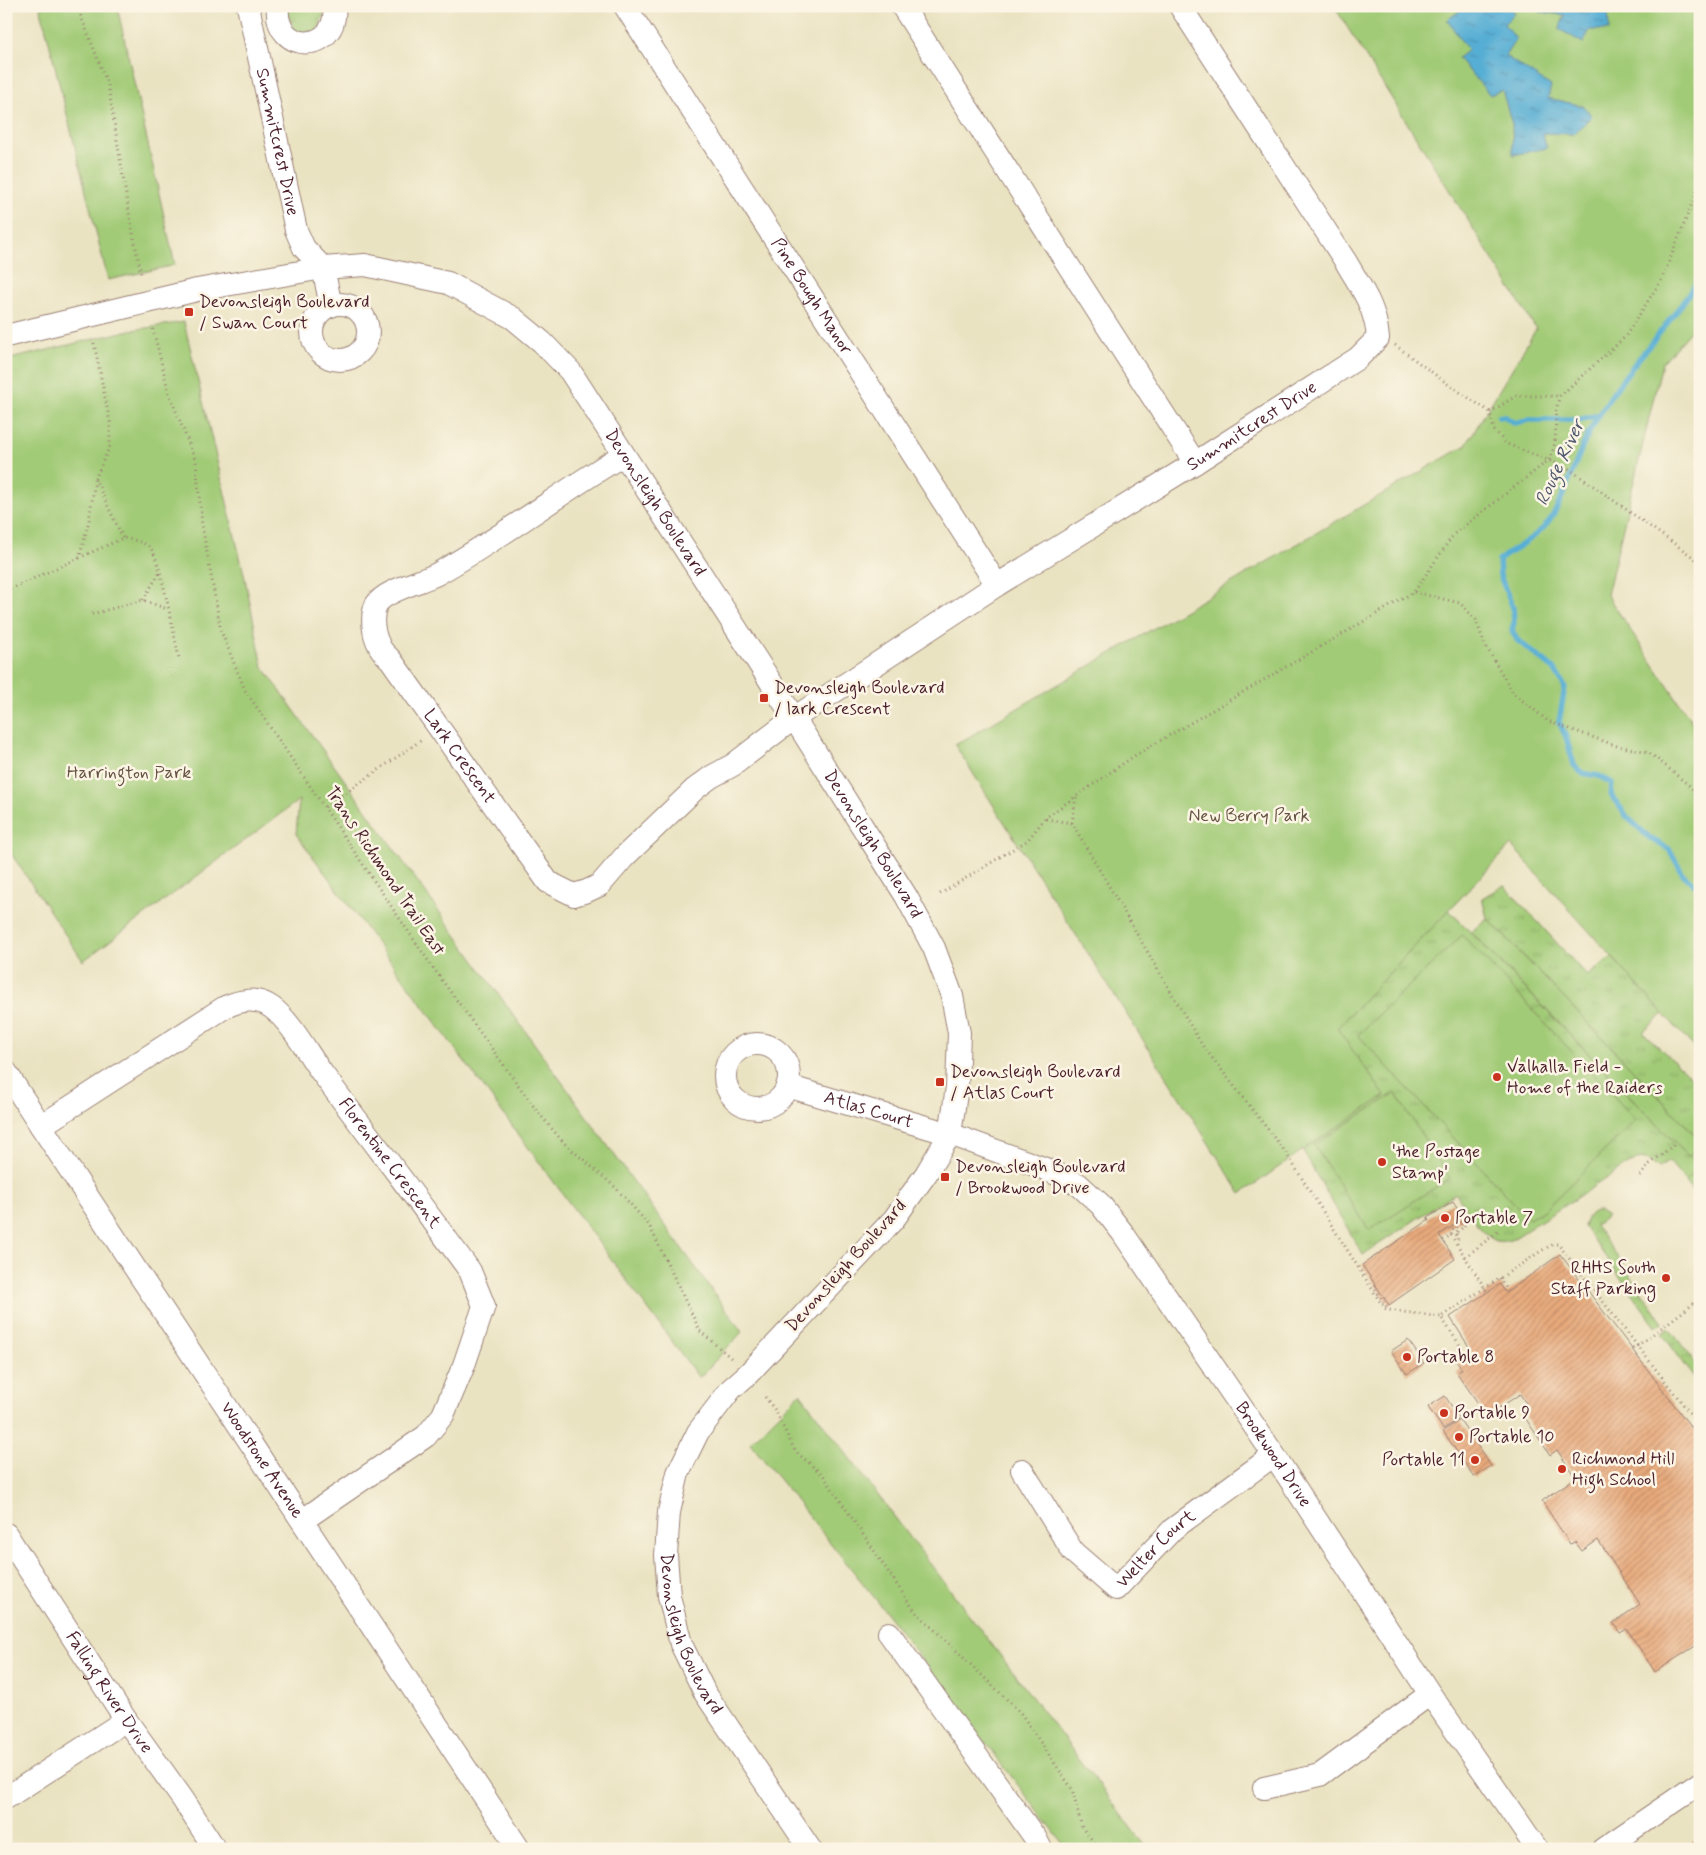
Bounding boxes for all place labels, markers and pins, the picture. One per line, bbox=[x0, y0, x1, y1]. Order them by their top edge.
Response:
place label: Devonsleigh Boulevard / Swan Court bbox=[199, 290, 369, 335]
marker: Devonsleigh Boulevard / Swan Court bbox=[183, 306, 195, 318]
place label: Devonsleigh Boulevard / lark Crescent bbox=[774, 676, 944, 721]
marker: Devonsleigh Boulevard / lark Crescent bbox=[758, 692, 770, 704]
place label: Valhalla Field - Home of the Raiders bbox=[1507, 1055, 1663, 1100]
place label: Devonsleigh Boulevard / Atlas Court bbox=[950, 1060, 1120, 1105]
marker: Valhalla Field - Home of the Raiders bbox=[1491, 1071, 1503, 1083]
marker: Devonsleigh Boulevard / Atlas Court bbox=[934, 1076, 946, 1088]
place label: 'the Postage Stamp' bbox=[1392, 1140, 1480, 1185]
place label: Devonsleigh Boulevard / Brookwood Drive bbox=[955, 1155, 1125, 1200]
marker: 'the Postage Stamp' bbox=[1376, 1156, 1388, 1168]
marker: Devonsleigh Boulevard / Brookwood Drive bbox=[939, 1171, 951, 1183]
place label: Portable 7 bbox=[1455, 1206, 1533, 1230]
marker: Portable 7 bbox=[1439, 1212, 1451, 1224]
place label: RHHS South Staff Parking bbox=[1551, 1256, 1656, 1302]
marker: RHHS South Staff Parking bbox=[1660, 1272, 1672, 1284]
place label: Portable 8 bbox=[1417, 1345, 1494, 1369]
marker: Portable 8 bbox=[1401, 1351, 1413, 1363]
place label: Portable 9 bbox=[1454, 1401, 1530, 1425]
marker: Portable 9 bbox=[1438, 1407, 1450, 1419]
place label: Portable 10 bbox=[1469, 1425, 1555, 1449]
marker: Portable 10 bbox=[1453, 1431, 1465, 1443]
place label: Richmond Hill High School bbox=[1572, 1447, 1674, 1494]
place label: Portable 11 bbox=[1382, 1448, 1465, 1472]
marker: Portable 11 bbox=[1469, 1454, 1481, 1466]
marker: Richmond Hill High School bbox=[1556, 1463, 1568, 1475]

